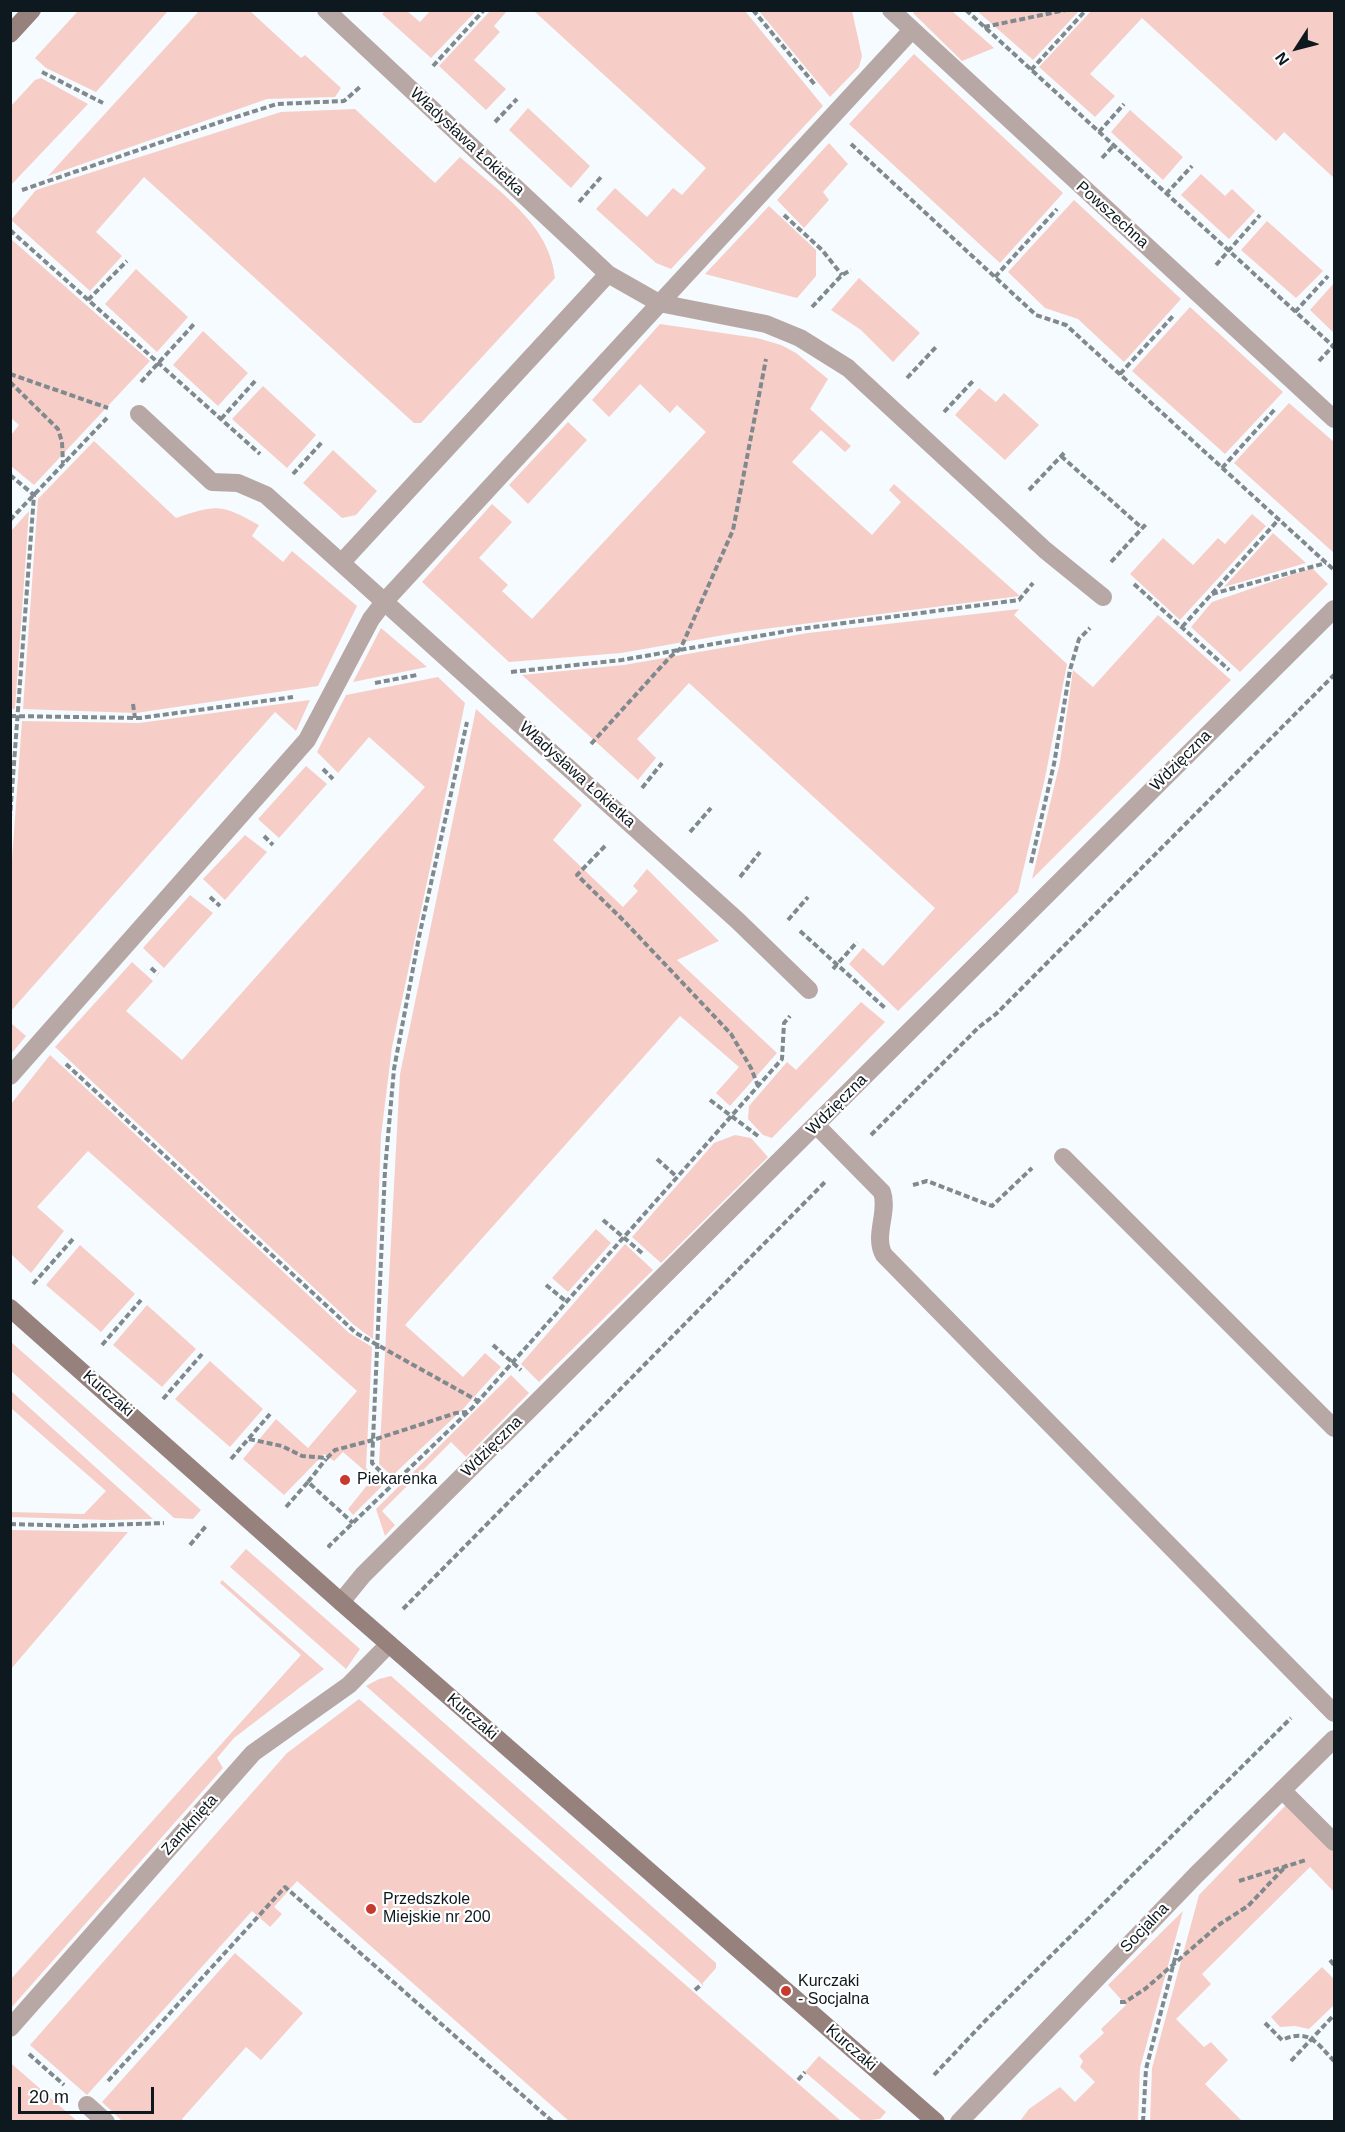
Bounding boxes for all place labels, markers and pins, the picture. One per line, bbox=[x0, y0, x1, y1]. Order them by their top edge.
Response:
place label: Piekarenka bbox=[357, 1470, 437, 1490]
marker: Piekarenka bbox=[338, 1473, 352, 1487]
place label: Przedszkole Miejskie nr 200 bbox=[383, 1890, 491, 1928]
marker: Przedszkole Miejskie nr 200 bbox=[364, 1902, 378, 1916]
place label: Kurczaki - Socjalna bbox=[798, 1972, 869, 2010]
marker: Kurczaki - Socjalna bbox=[779, 1984, 793, 1998]

